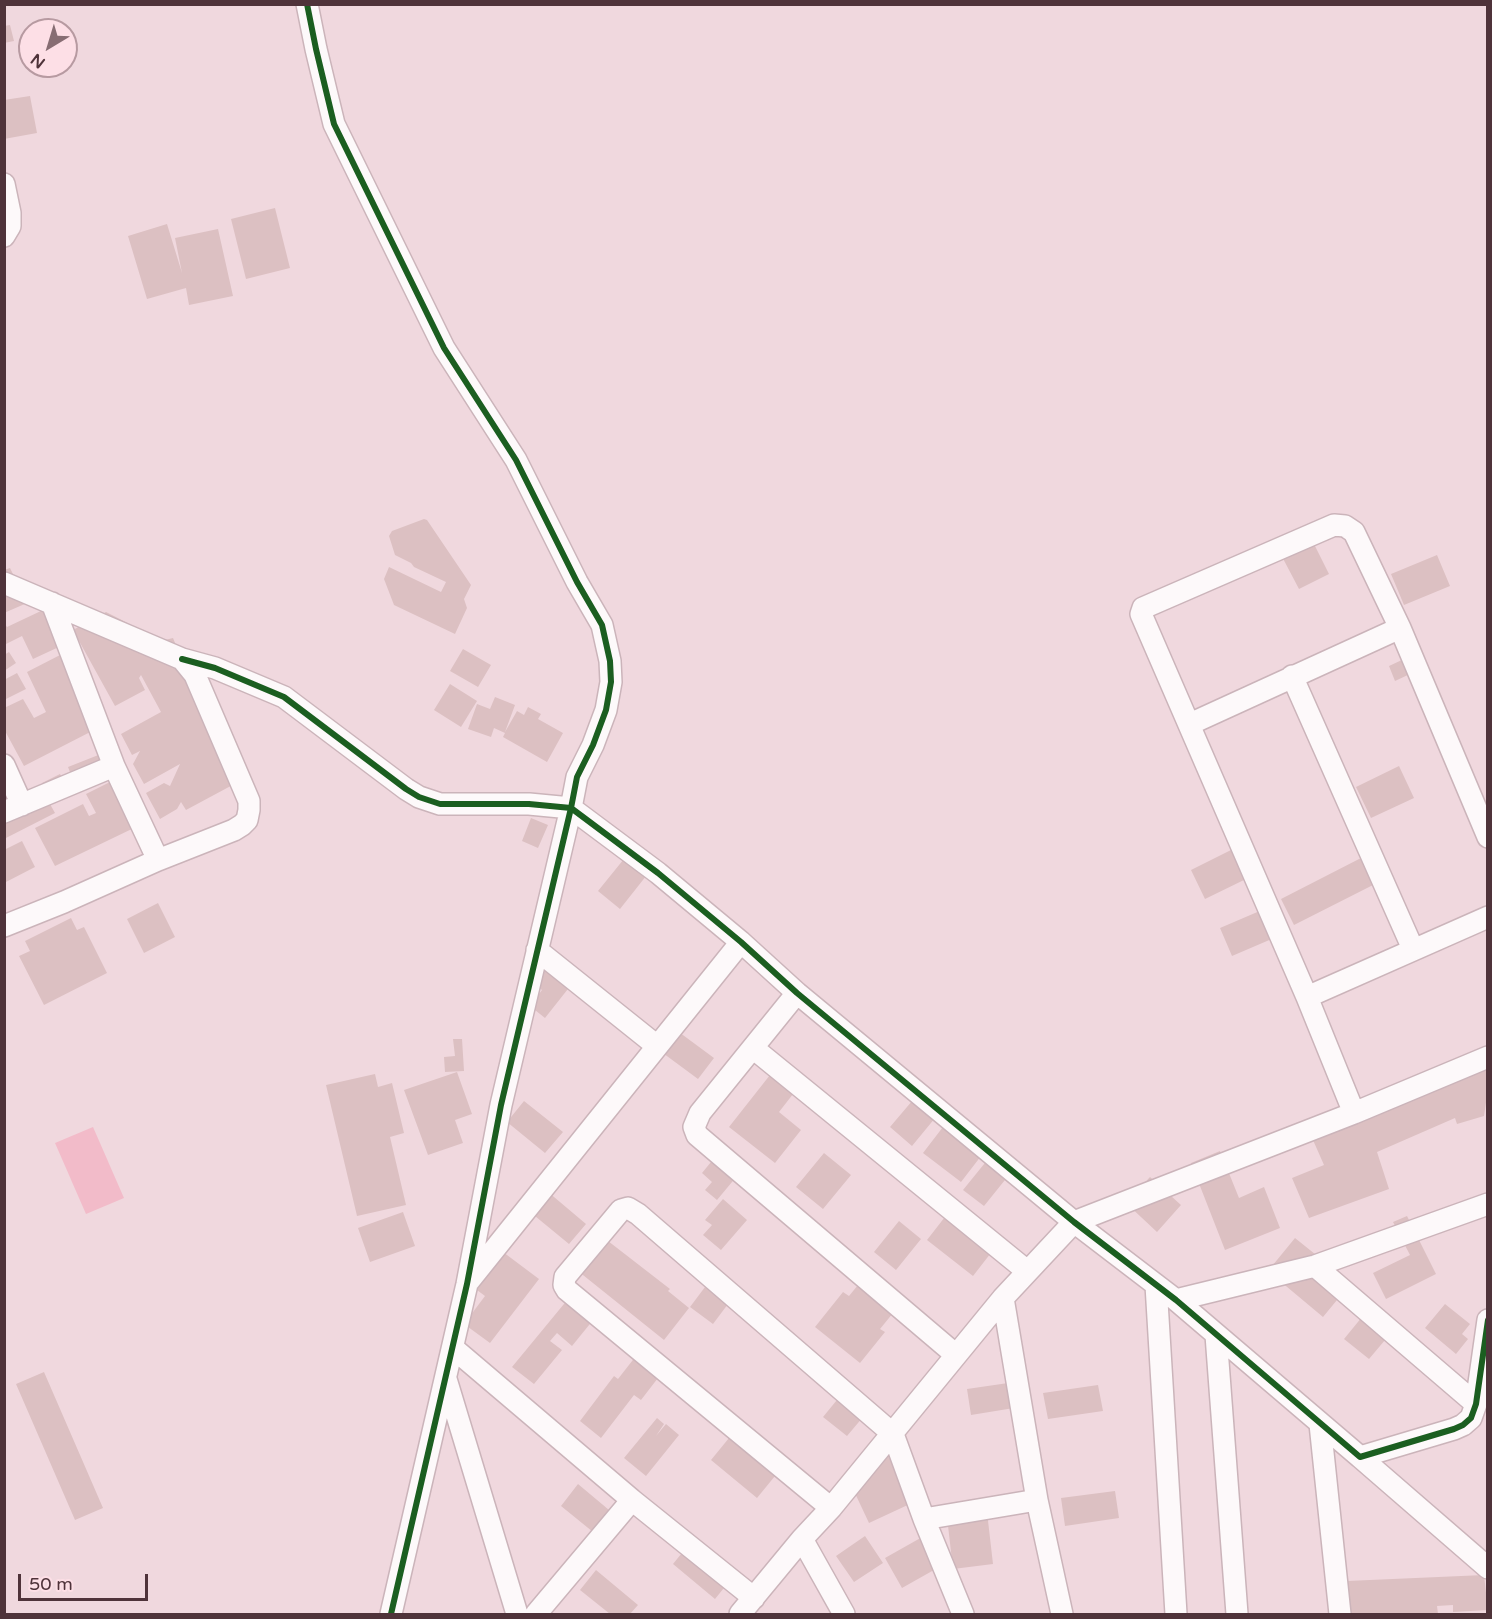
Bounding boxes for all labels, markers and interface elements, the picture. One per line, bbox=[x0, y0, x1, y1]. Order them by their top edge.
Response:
north arrow bbox=[18, 18, 78, 78]
text: N bbox=[27, 49, 49, 72]
scale bar bbox=[21, 1562, 152, 1600]
text: 50 m bbox=[29, 1573, 73, 1595]

